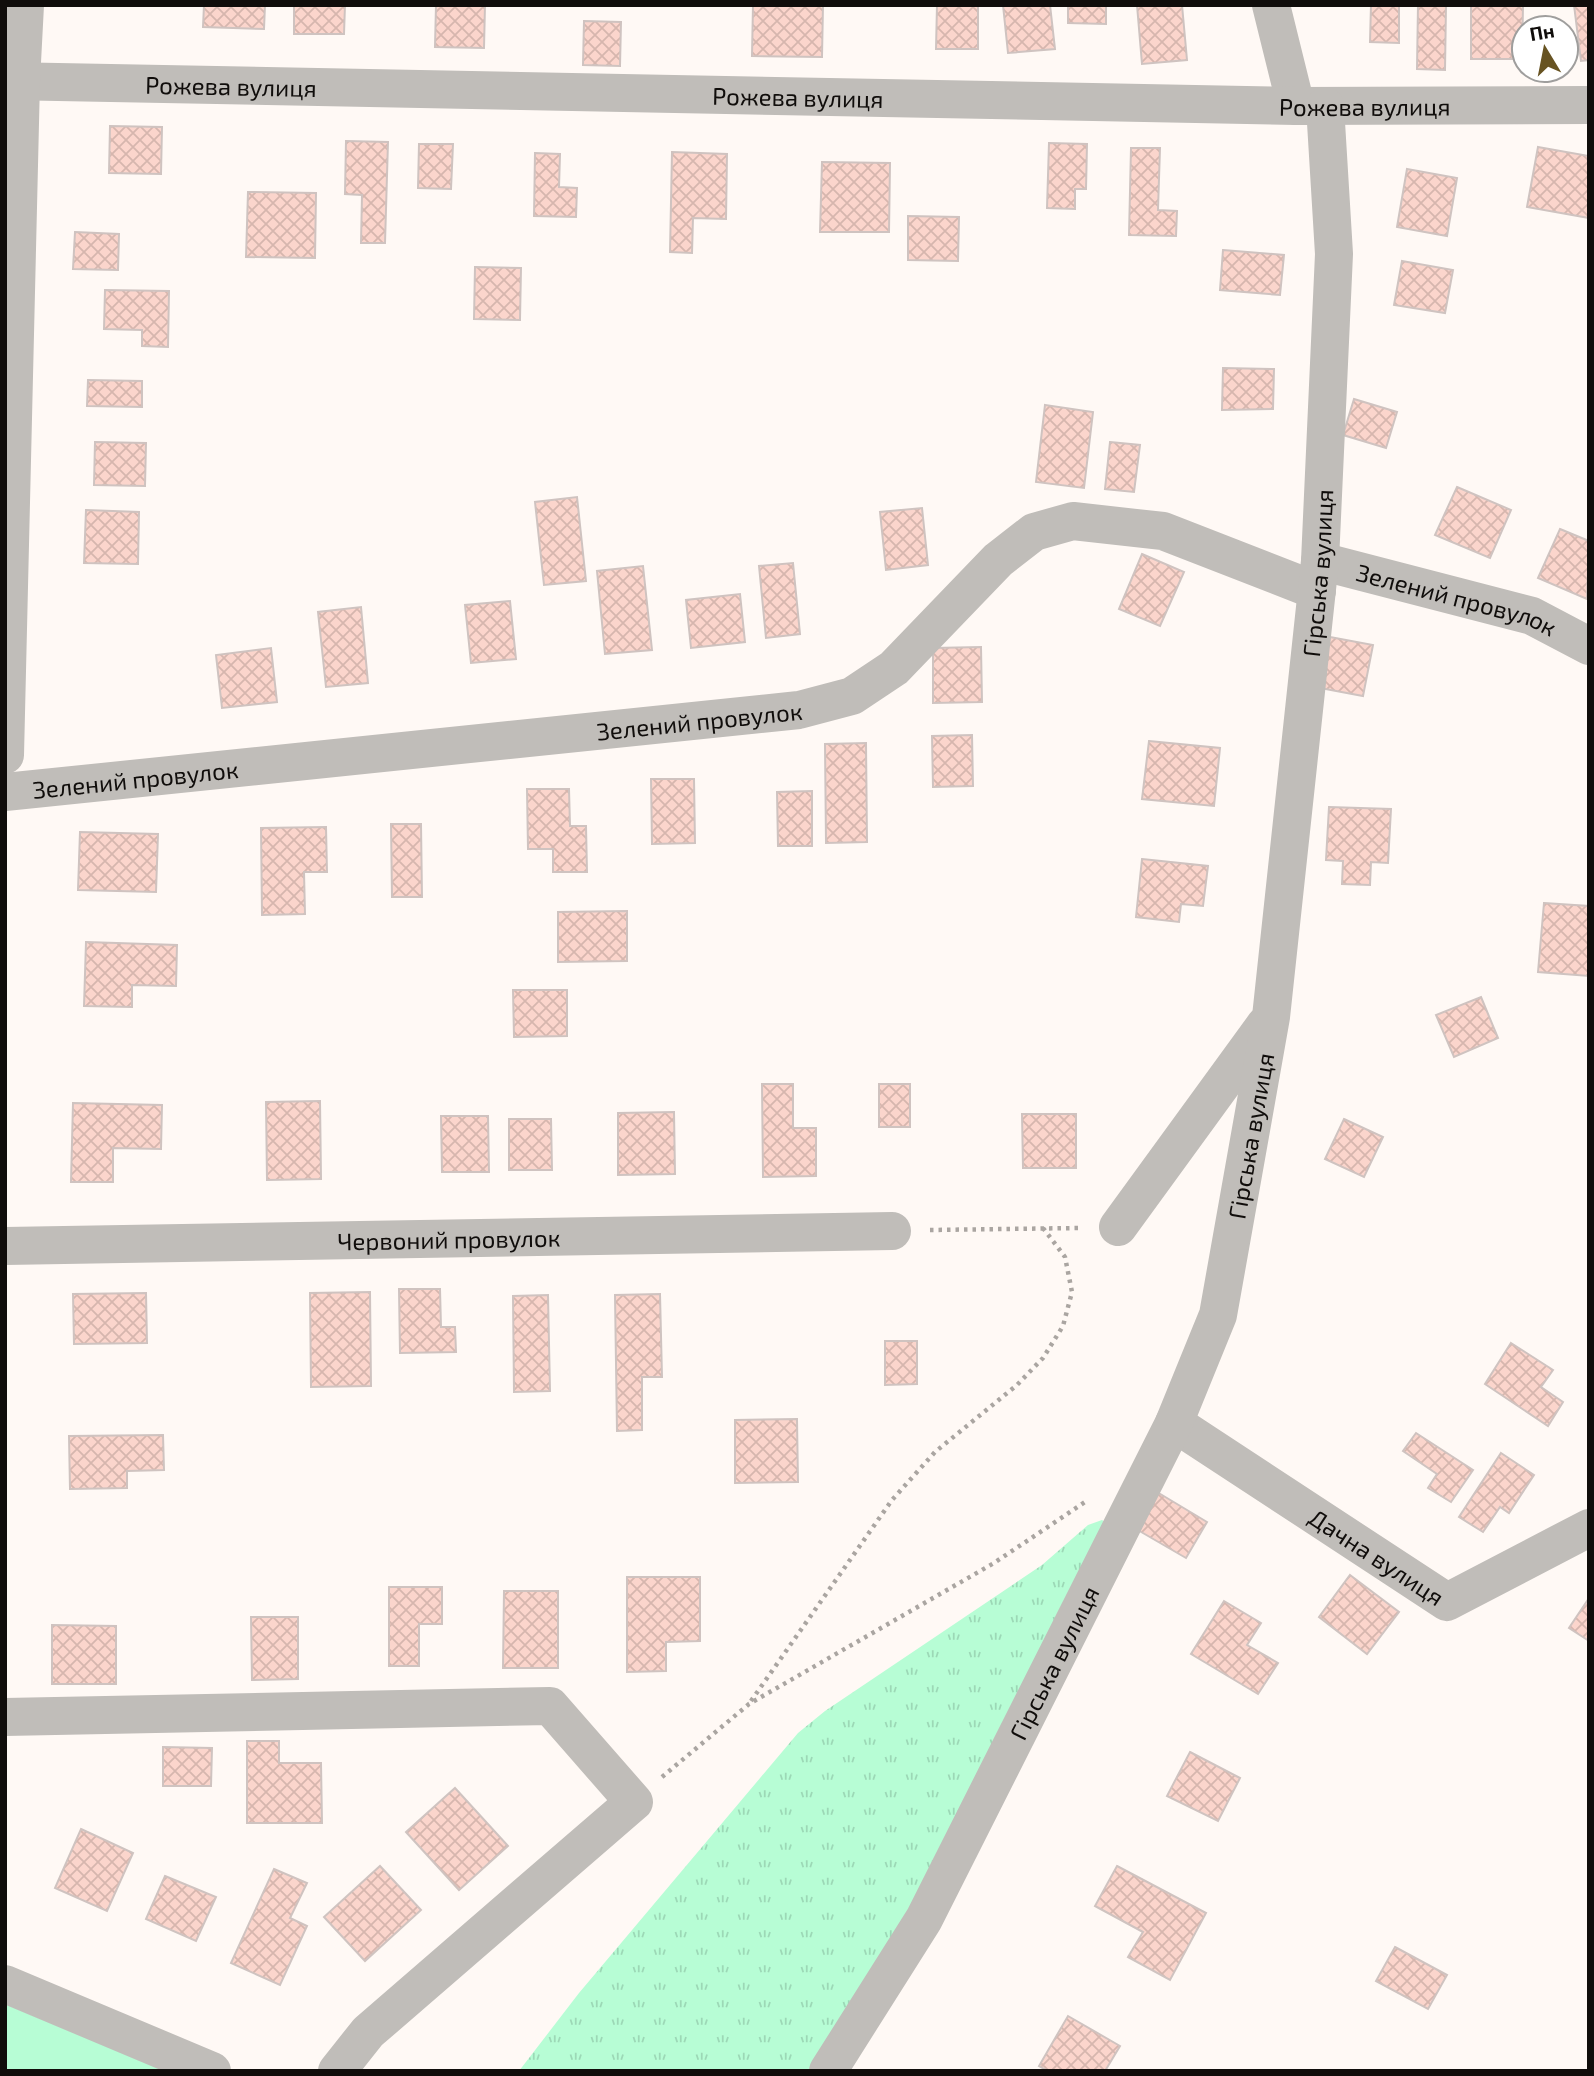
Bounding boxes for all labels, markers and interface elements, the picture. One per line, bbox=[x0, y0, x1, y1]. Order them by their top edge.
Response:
north arrow bbox=[1510, 14, 1580, 84]
text: Пн bbox=[1528, 18, 1556, 45]
street label: Рожева вулиця bbox=[145, 69, 317, 102]
street label: Рожева вулиця bbox=[712, 80, 884, 113]
street label: Рожева вулиця bbox=[1279, 91, 1451, 121]
street label: Гірська вулиця bbox=[1295, 488, 1338, 658]
street label: Зелений провулок bbox=[1354, 557, 1562, 641]
street label: Зелений провулок bbox=[595, 695, 804, 745]
street label: Зелений провулок bbox=[31, 753, 240, 804]
street label: Гірська вулиця bbox=[1221, 1050, 1279, 1221]
street label: Червоний провулок bbox=[337, 1222, 561, 1255]
street label: Дачна вулиця bbox=[1304, 1502, 1450, 1611]
street label: Гірська вулиця bbox=[1002, 1581, 1104, 1744]

